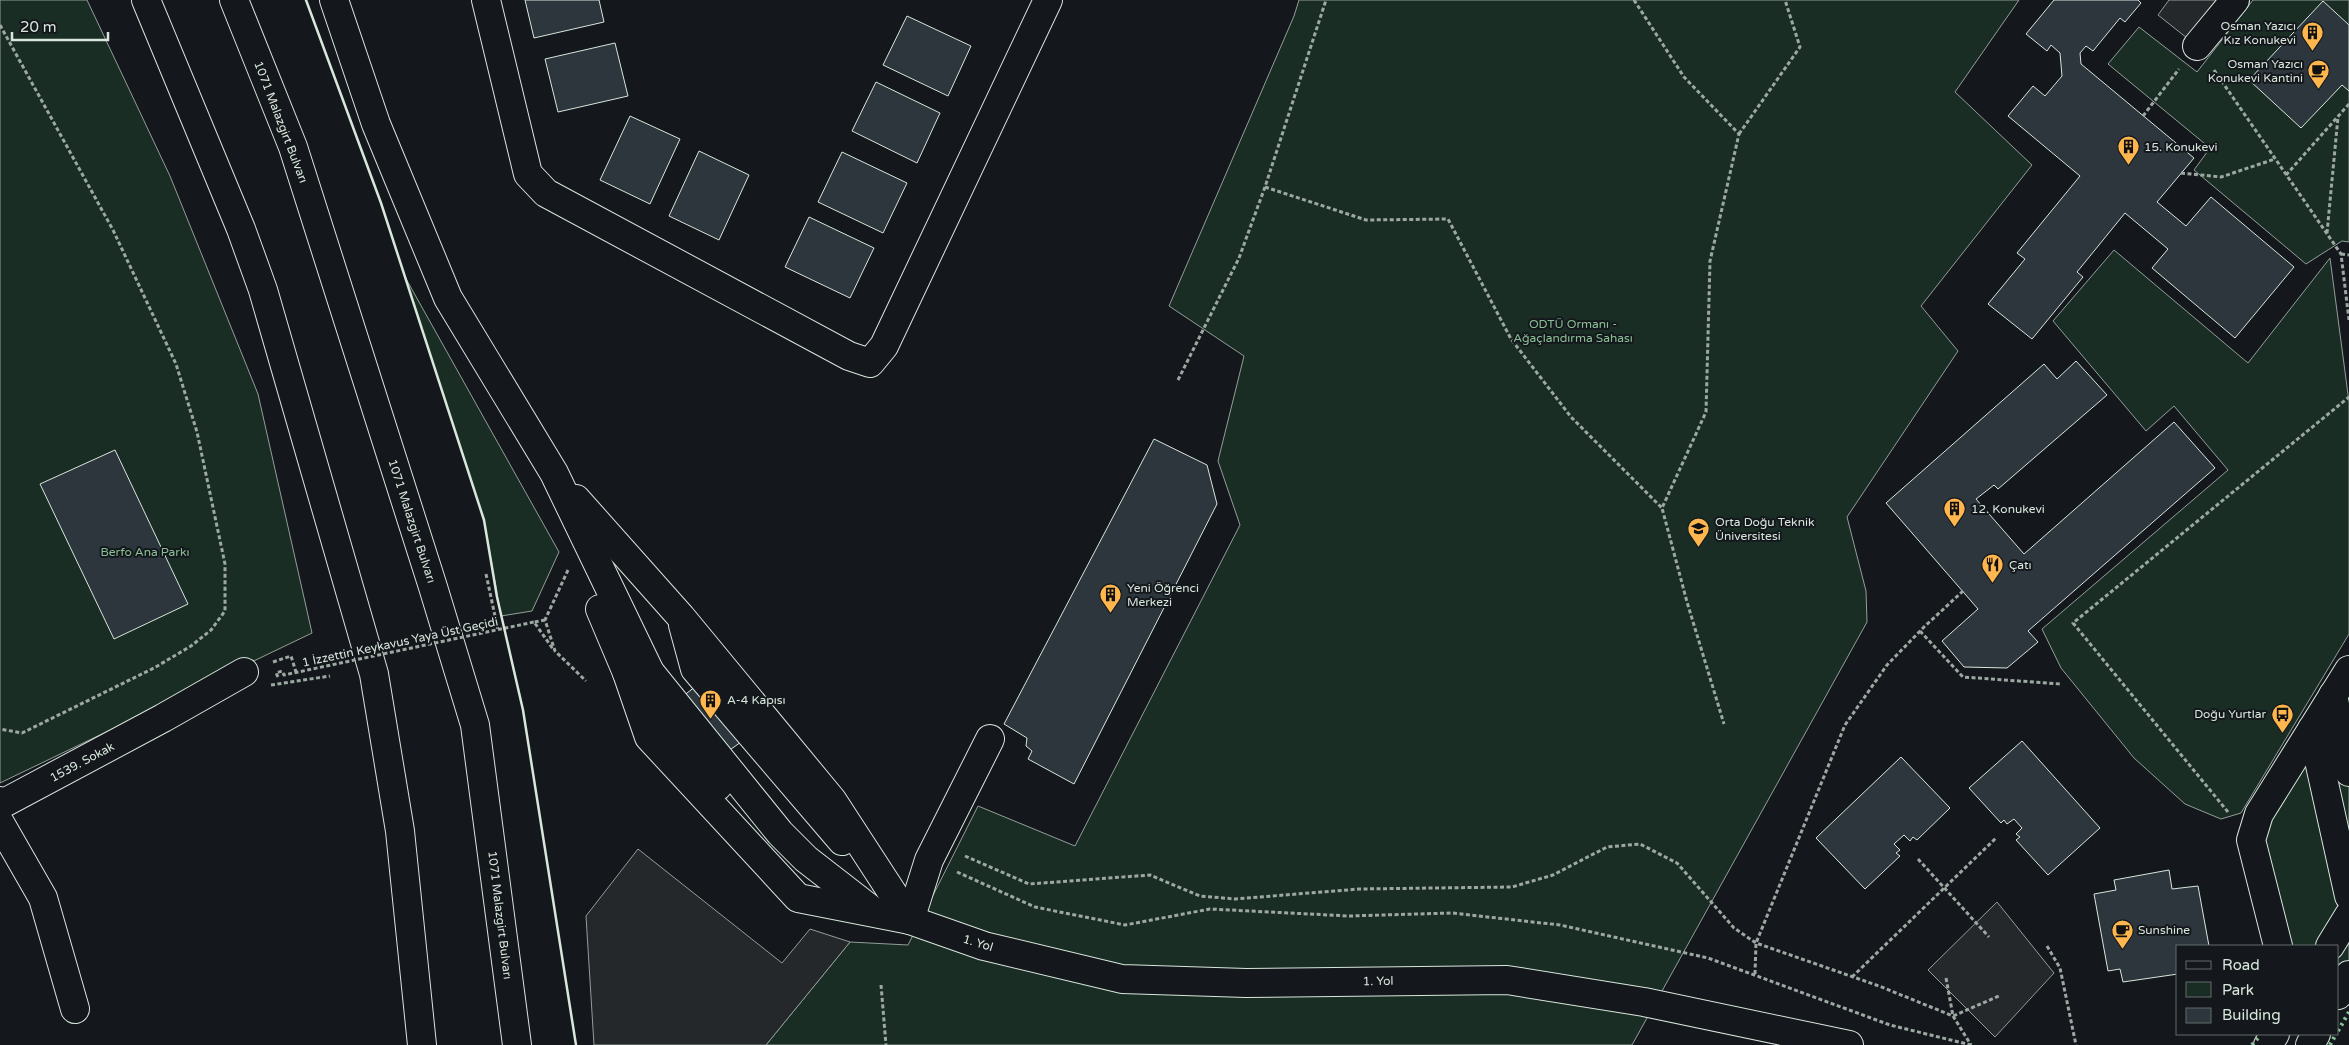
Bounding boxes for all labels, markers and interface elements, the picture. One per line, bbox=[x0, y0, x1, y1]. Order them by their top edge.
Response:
scale bar bbox=[12, 10, 109, 42]
text: 20 m bbox=[20, 18, 57, 36]
place label: Osman Yazıcı Kız Konukevi bbox=[2221, 19, 2296, 47]
building icon: Osman Yazıcı Kız Konukevi bbox=[2300, 21, 2324, 52]
place label: Osman Yazıcı Konukevi Kantini bbox=[2208, 57, 2303, 85]
street label: 1071 Malazgirt Bulvarı bbox=[251, 59, 311, 185]
cafe icon: Osman Yazıcı Konukevi Kantini bbox=[2307, 59, 2331, 90]
building icon: 15. Konukevi bbox=[2116, 135, 2140, 166]
place label: 15. Konukevi bbox=[2144, 140, 2218, 154]
park label: ODTÜ Ormanı - Ağaçlandırma Sahası bbox=[1513, 317, 1633, 345]
street label: 1071 Malazgirt Bulvarı bbox=[385, 457, 439, 585]
building icon: 12. Konukevi bbox=[1943, 497, 1967, 528]
place label: 12. Konukevi bbox=[1971, 502, 2045, 516]
place label: Orta Doğu Teknik Üniversitesi bbox=[1715, 515, 1815, 543]
school or university icon: Orta Doğu Teknik Üniversitesi bbox=[1687, 517, 1711, 548]
park label: Berfo Ana Parkı bbox=[101, 545, 189, 559]
restaurant icon: Çatı bbox=[1981, 553, 2005, 584]
place label: Çatı bbox=[2009, 558, 2032, 572]
place label: Yeni Öğrenci Merkezi bbox=[1127, 581, 1199, 609]
building icon: Yeni Öğrenci Merkezi bbox=[1099, 583, 1123, 614]
street label: 1 İzzettin Keykavus Yaya Üst Geçidi bbox=[301, 614, 499, 670]
building icon: A-4 Kapısı bbox=[699, 688, 723, 719]
place label: A-4 Kapısı bbox=[727, 693, 786, 707]
bus stop icon: Doğu Yurtlar bbox=[2270, 702, 2294, 733]
place label: Doğu Yurtlar bbox=[2194, 707, 2266, 721]
street label: 1539. Sokak bbox=[47, 739, 117, 785]
street label: 1071 Malazgirt Bulvarı bbox=[485, 850, 515, 980]
cafe icon: Sunshine bbox=[2110, 918, 2134, 949]
place label: Sunshine bbox=[2138, 923, 2190, 937]
street label: 1. Yol bbox=[961, 932, 995, 954]
legend bbox=[2176, 945, 2339, 1035]
text: Road bbox=[2222, 956, 2260, 974]
street label: 1. Yol bbox=[1362, 974, 1394, 988]
text: Park bbox=[2222, 981, 2254, 999]
text: Building bbox=[2222, 1006, 2281, 1024]

